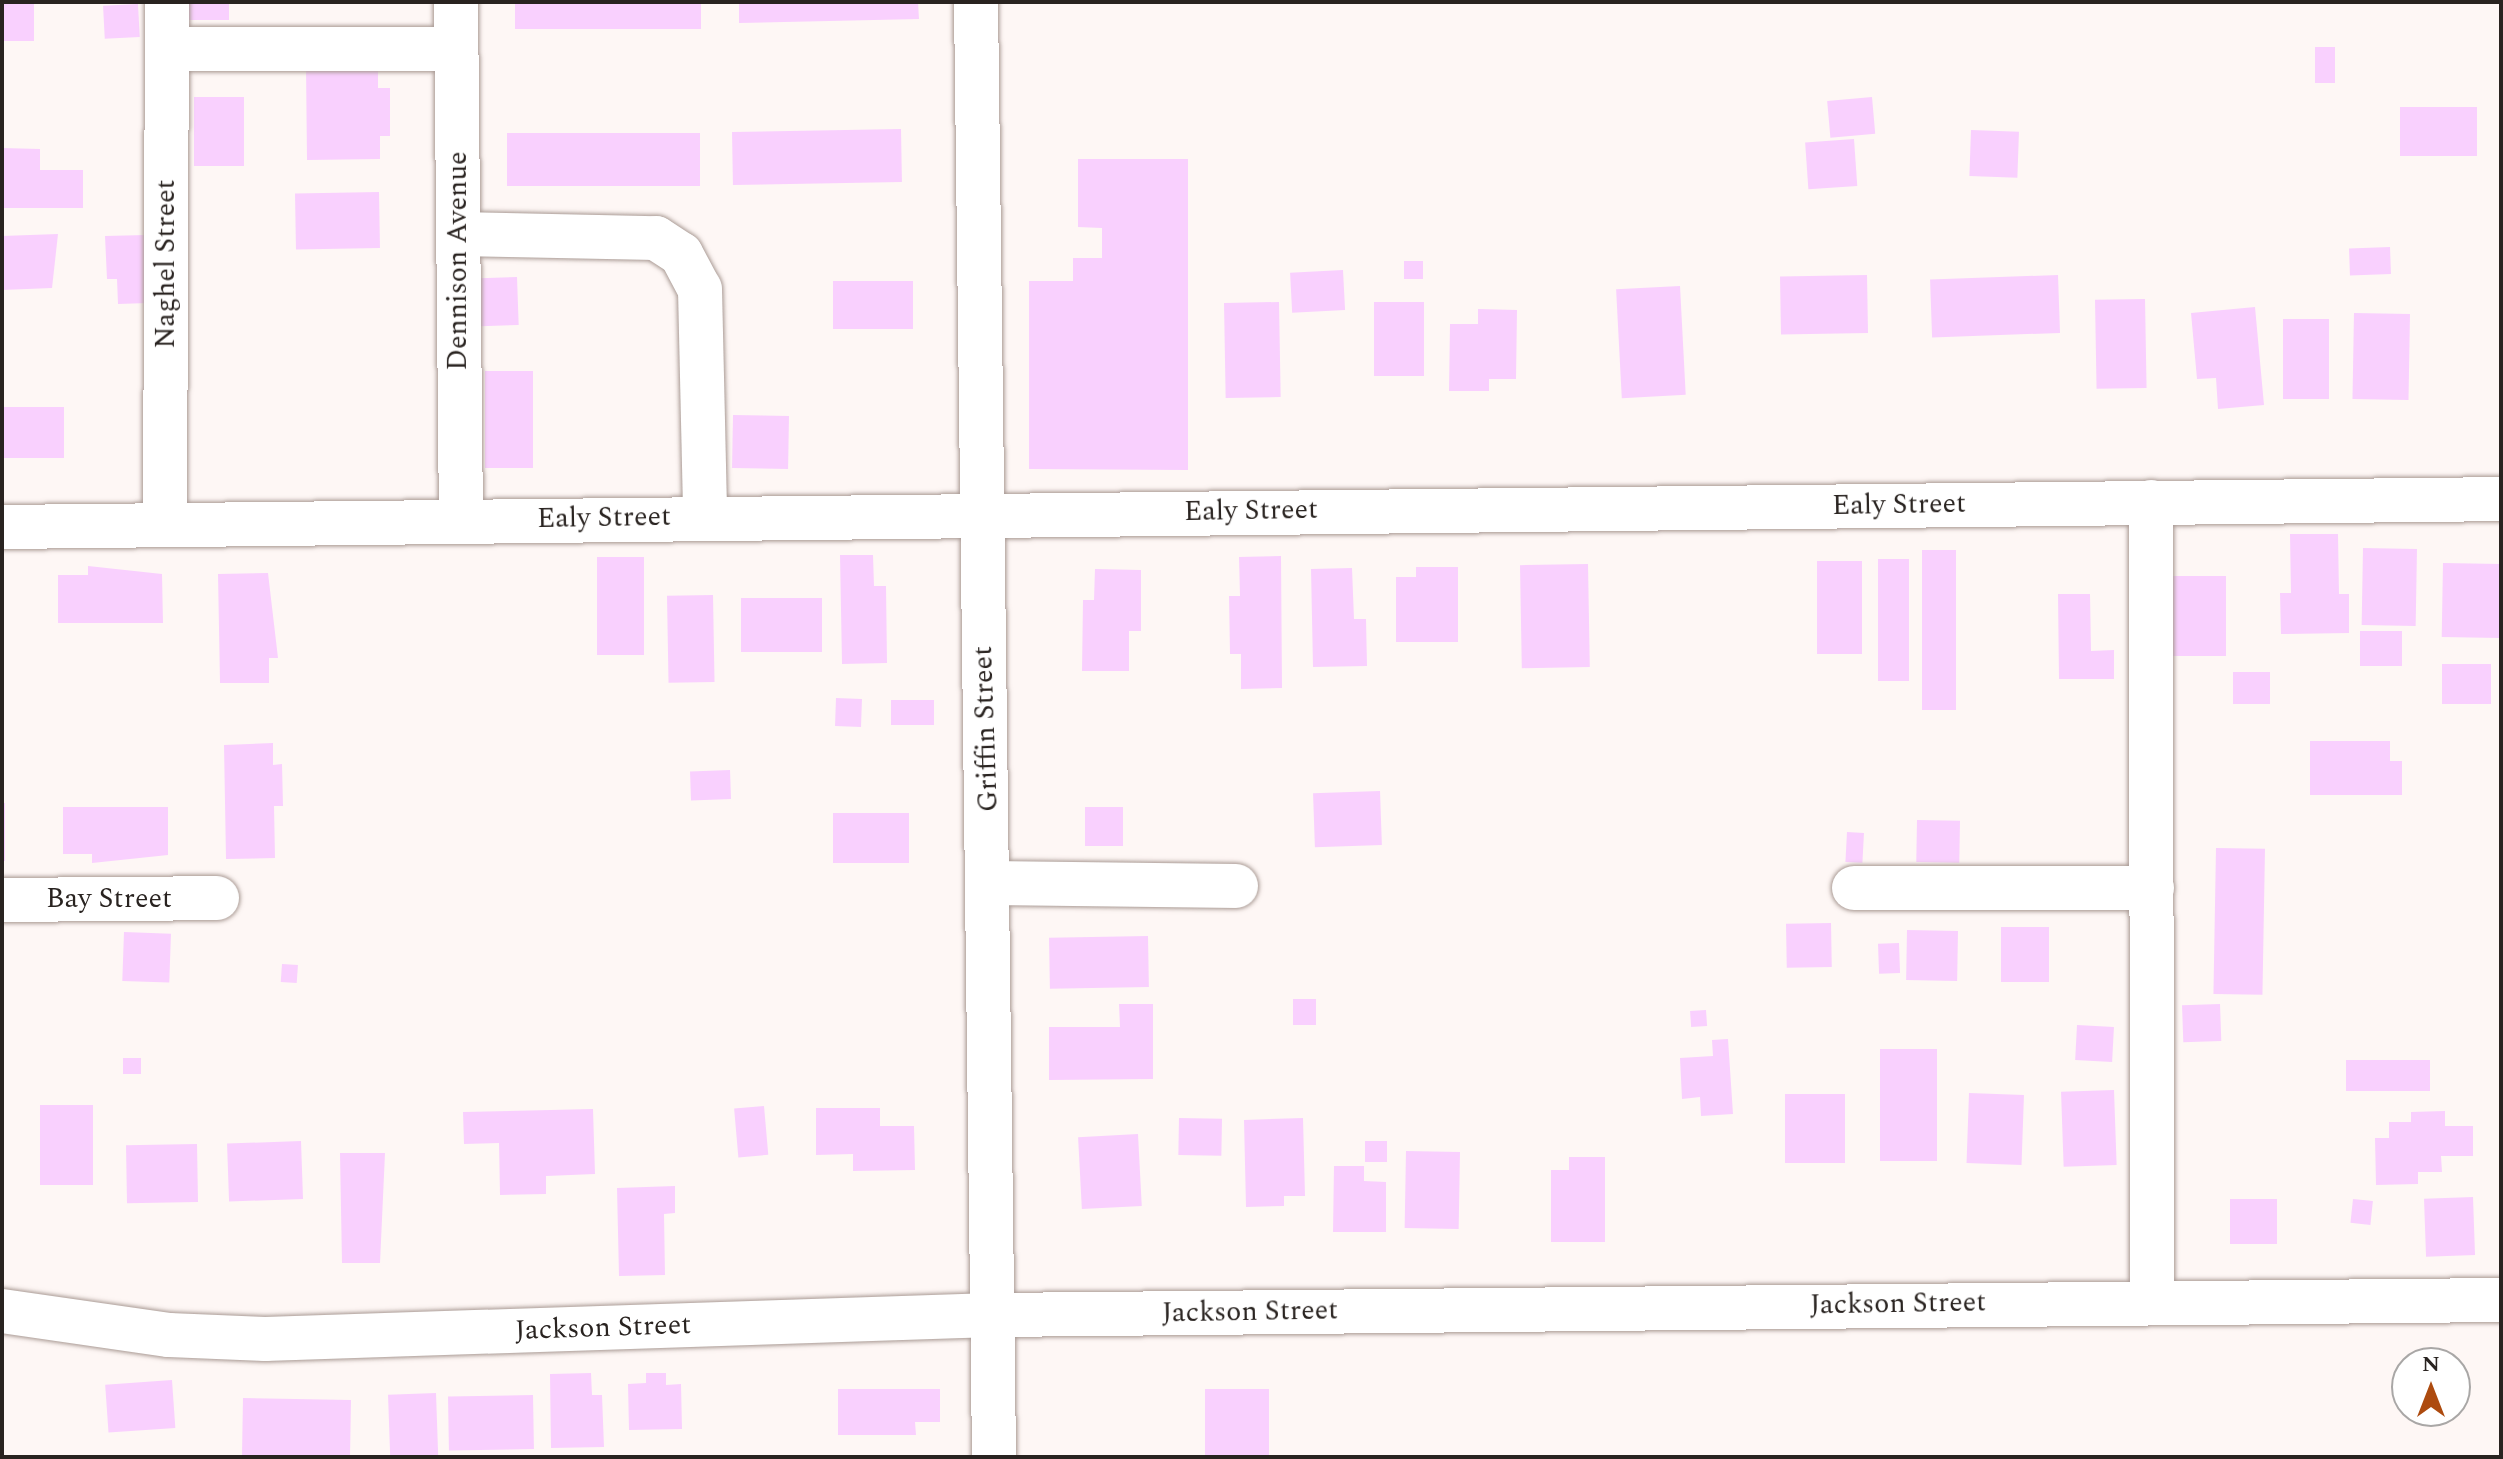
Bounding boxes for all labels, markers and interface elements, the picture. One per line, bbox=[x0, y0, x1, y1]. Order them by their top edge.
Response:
street label: Dennison Avenue bbox=[441, 151, 475, 371]
street label: Naghel Street bbox=[149, 179, 183, 349]
street label: Ealy Street bbox=[1832, 487, 1966, 523]
street label: Ealy Street bbox=[1184, 493, 1318, 529]
street label: Ealy Street bbox=[537, 500, 671, 536]
street label: Griffin Street bbox=[966, 645, 1006, 813]
street label: Bay Street bbox=[46, 882, 172, 916]
street label: Jackson Street bbox=[1810, 1286, 1986, 1322]
street label: Jackson Street bbox=[1162, 1294, 1338, 1330]
street label: Jackson Street bbox=[514, 1308, 692, 1348]
north arrow bbox=[2391, 1347, 2471, 1427]
text: N bbox=[2422, 1348, 2440, 1381]

